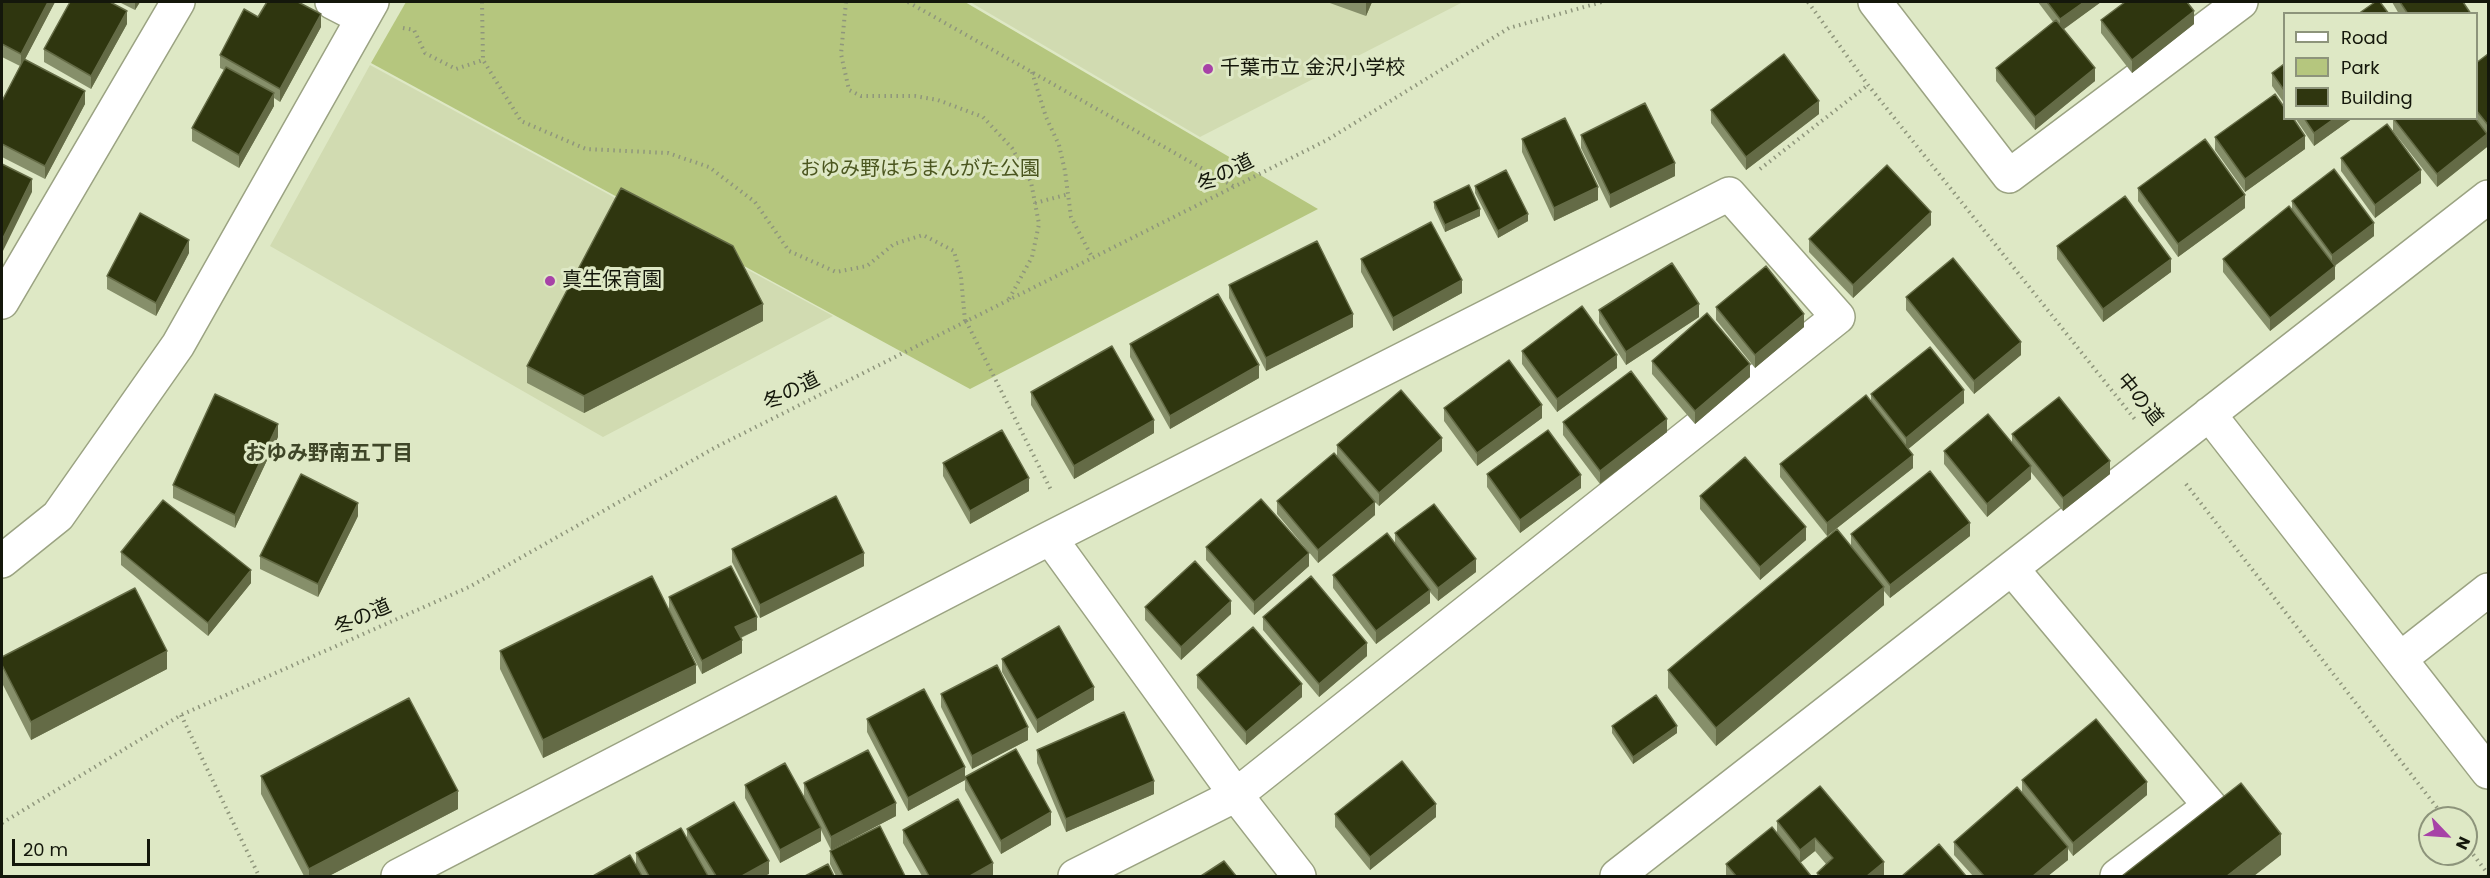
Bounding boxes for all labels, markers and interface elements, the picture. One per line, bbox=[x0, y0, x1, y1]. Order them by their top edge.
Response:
legend bbox=[2283, 12, 2478, 120]
text: Road bbox=[2341, 25, 2388, 50]
text: Park bbox=[2341, 55, 2380, 80]
place label: 千葉市立 金沢小学校 bbox=[1220, 57, 1405, 81]
marker: 千葉市立 金沢小学校 bbox=[1201, 62, 1215, 76]
text: Building bbox=[2341, 85, 2413, 110]
street label: 冬の道 bbox=[1194, 150, 1258, 198]
park label: おゆみ野はちまんがた公園 bbox=[800, 158, 1040, 182]
place label: 真生保育園 bbox=[562, 269, 662, 293]
marker: 真生保育園 bbox=[543, 274, 557, 288]
street label: 冬の道 bbox=[760, 368, 824, 416]
street label: 中の道 bbox=[2111, 369, 2167, 431]
district label: おゆみ野南五丁目 bbox=[245, 442, 413, 468]
street label: 冬の道 bbox=[331, 595, 395, 641]
north arrow bbox=[2418, 806, 2478, 866]
scale bar bbox=[15, 827, 153, 865]
text: N bbox=[2450, 833, 2476, 853]
text: 20 m bbox=[23, 837, 68, 862]

